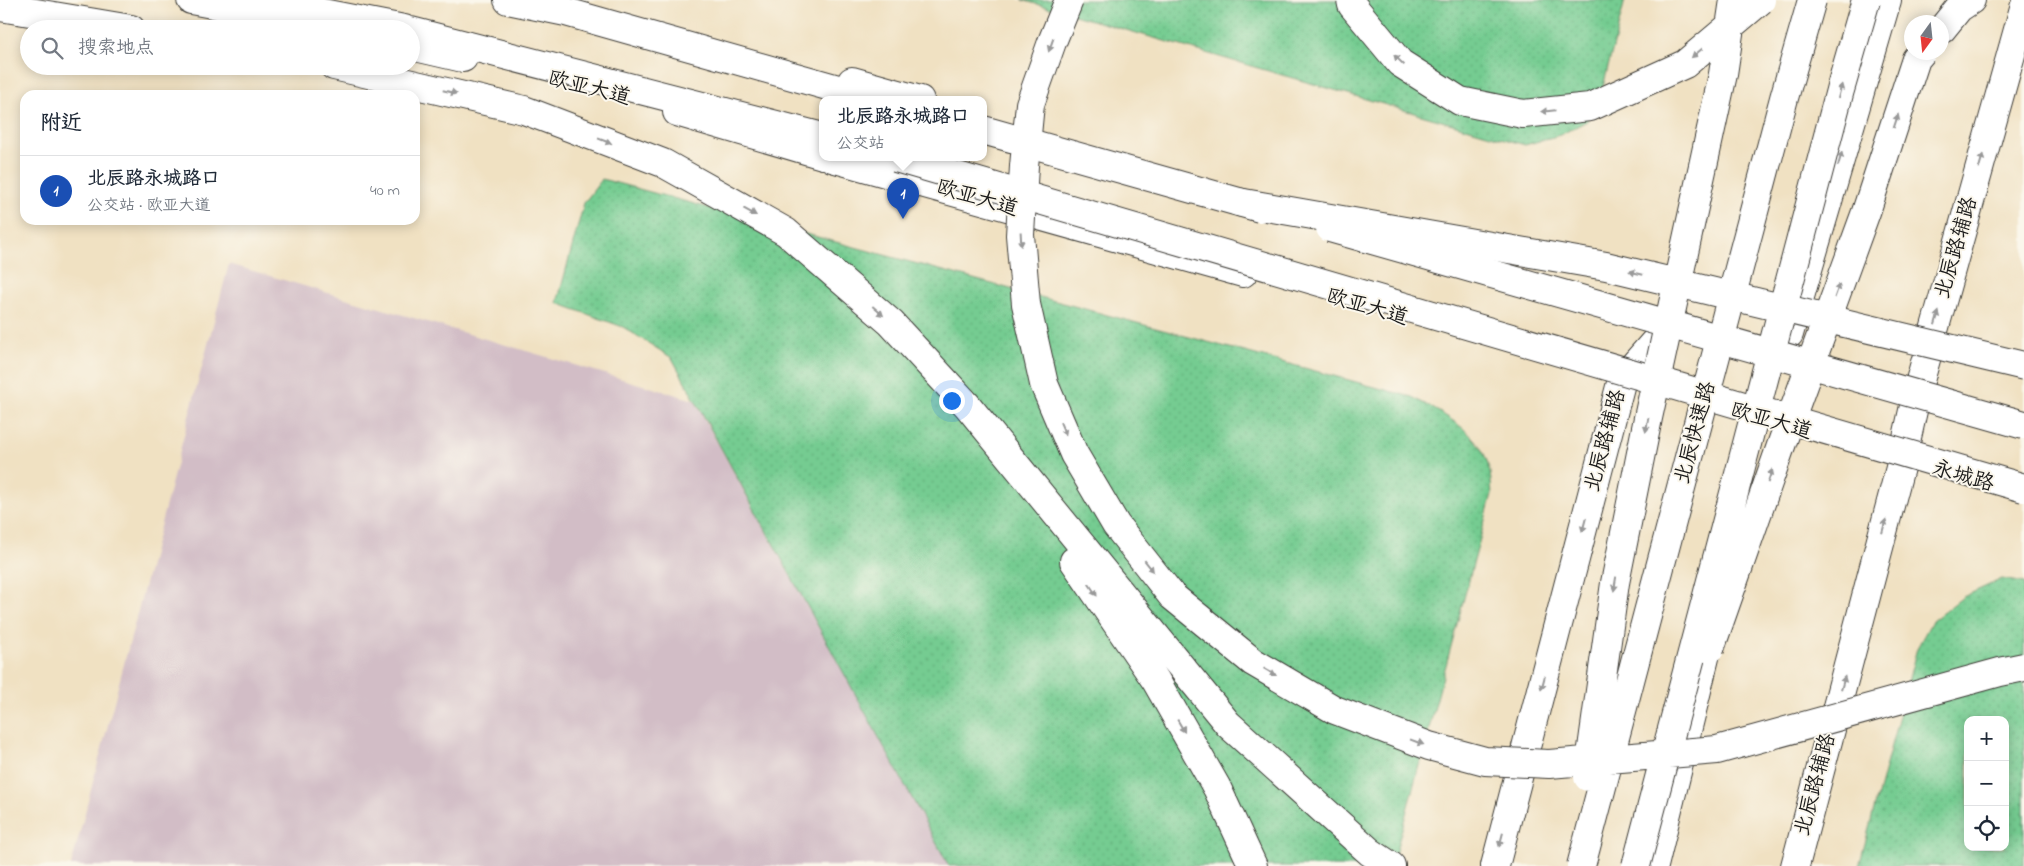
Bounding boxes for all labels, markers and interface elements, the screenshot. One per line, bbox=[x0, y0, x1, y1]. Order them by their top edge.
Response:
north arrow bbox=[1904, 15, 1949, 60]
search box bbox=[20, 20, 420, 75]
icon: search bbox=[38, 34, 66, 62]
text: 搜索地点 bbox=[78, 35, 154, 62]
one-way arrow bbox=[1047, 38, 1055, 53]
one-way arrow bbox=[1691, 48, 1704, 59]
one-way arrow bbox=[1394, 54, 1406, 66]
street label: 欧亚大道 bbox=[545, 64, 633, 114]
one-way arrow bbox=[1836, 83, 1844, 98]
one-way arrow bbox=[442, 89, 458, 97]
popup bbox=[819, 96, 987, 161]
text: 北辰路永城路口 bbox=[836, 104, 970, 131]
one-way arrow bbox=[1539, 107, 1555, 115]
text: 附近 bbox=[40, 109, 82, 139]
one-way arrow bbox=[1892, 113, 1900, 128]
text: 公交站 bbox=[836, 132, 885, 156]
one-way arrow bbox=[597, 137, 612, 145]
one-way arrow bbox=[1837, 152, 1845, 167]
one-way arrow bbox=[1977, 154, 1985, 169]
text: 北辰路永城路口 bbox=[87, 166, 220, 193]
street label: 欧亚大道 bbox=[932, 173, 1022, 225]
pin: 1 bbox=[887, 178, 919, 219]
text: 1 bbox=[53, 179, 59, 203]
text: 40 m bbox=[370, 179, 400, 203]
street label: 北辰路辅路 bbox=[1928, 193, 1986, 303]
text: 公交站 · 欧亚大道 bbox=[87, 194, 210, 218]
one-way arrow bbox=[743, 208, 757, 216]
one-way arrow bbox=[1017, 231, 1025, 247]
one-way arrow bbox=[1629, 269, 1644, 277]
street label: 欧亚大道 bbox=[1322, 282, 1412, 334]
one-way arrow bbox=[1834, 283, 1841, 298]
one-way arrow bbox=[871, 306, 884, 317]
one-way arrow bbox=[1934, 310, 1942, 325]
street label: 北辰快速路 bbox=[1668, 378, 1724, 488]
street label: 北辰路辅路 bbox=[1578, 386, 1634, 496]
your location bbox=[939, 388, 965, 414]
street label: 欧亚大道 bbox=[1726, 396, 1816, 448]
one-way arrow bbox=[1643, 417, 1651, 432]
one-way arrow bbox=[1059, 422, 1067, 436]
street label: 永城路 bbox=[1929, 454, 1997, 500]
one-way arrow bbox=[1767, 469, 1774, 484]
one-way arrow bbox=[1580, 518, 1588, 533]
one-way arrow bbox=[1880, 519, 1888, 534]
one-way arrow bbox=[1143, 559, 1154, 572]
one-way arrow bbox=[1611, 577, 1619, 593]
one-way arrow bbox=[1088, 583, 1098, 596]
one-way arrow bbox=[1264, 668, 1277, 677]
one-way arrow bbox=[1538, 675, 1546, 690]
one-way arrow bbox=[1839, 676, 1847, 691]
map controls bbox=[1964, 716, 2009, 851]
button: + bbox=[1964, 716, 2009, 761]
one-way arrow bbox=[1177, 719, 1186, 733]
street label: 北辰路辅路 bbox=[1788, 730, 1844, 840]
one-way arrow bbox=[1410, 738, 1424, 746]
button: − bbox=[1964, 761, 2009, 806]
button: locate bbox=[1964, 806, 2009, 851]
one-way arrow bbox=[1497, 832, 1505, 847]

